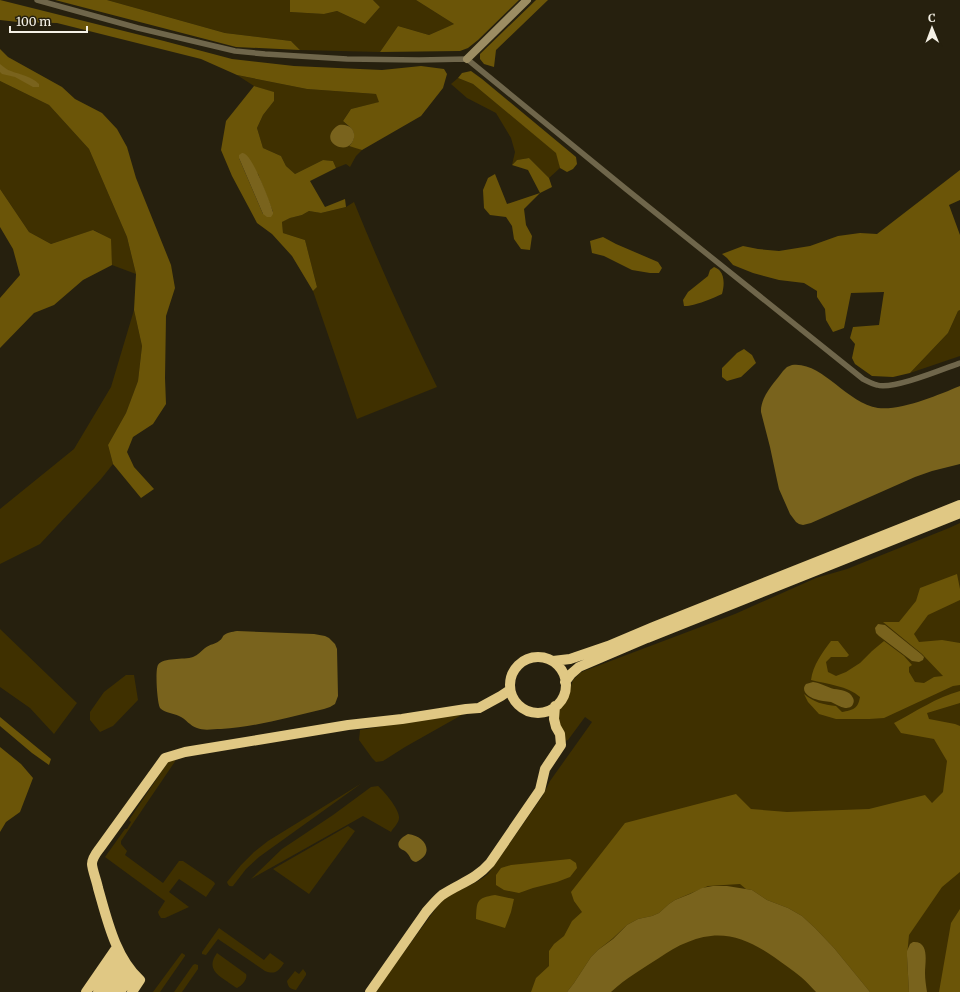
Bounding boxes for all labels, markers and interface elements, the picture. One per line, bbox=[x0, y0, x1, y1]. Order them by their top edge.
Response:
scale bar bbox=[10, 8, 87, 34]
north arrow bbox=[912, 8, 952, 48]
text: С bbox=[928, 11, 936, 25]
text: 100 m bbox=[16, 14, 51, 29]

